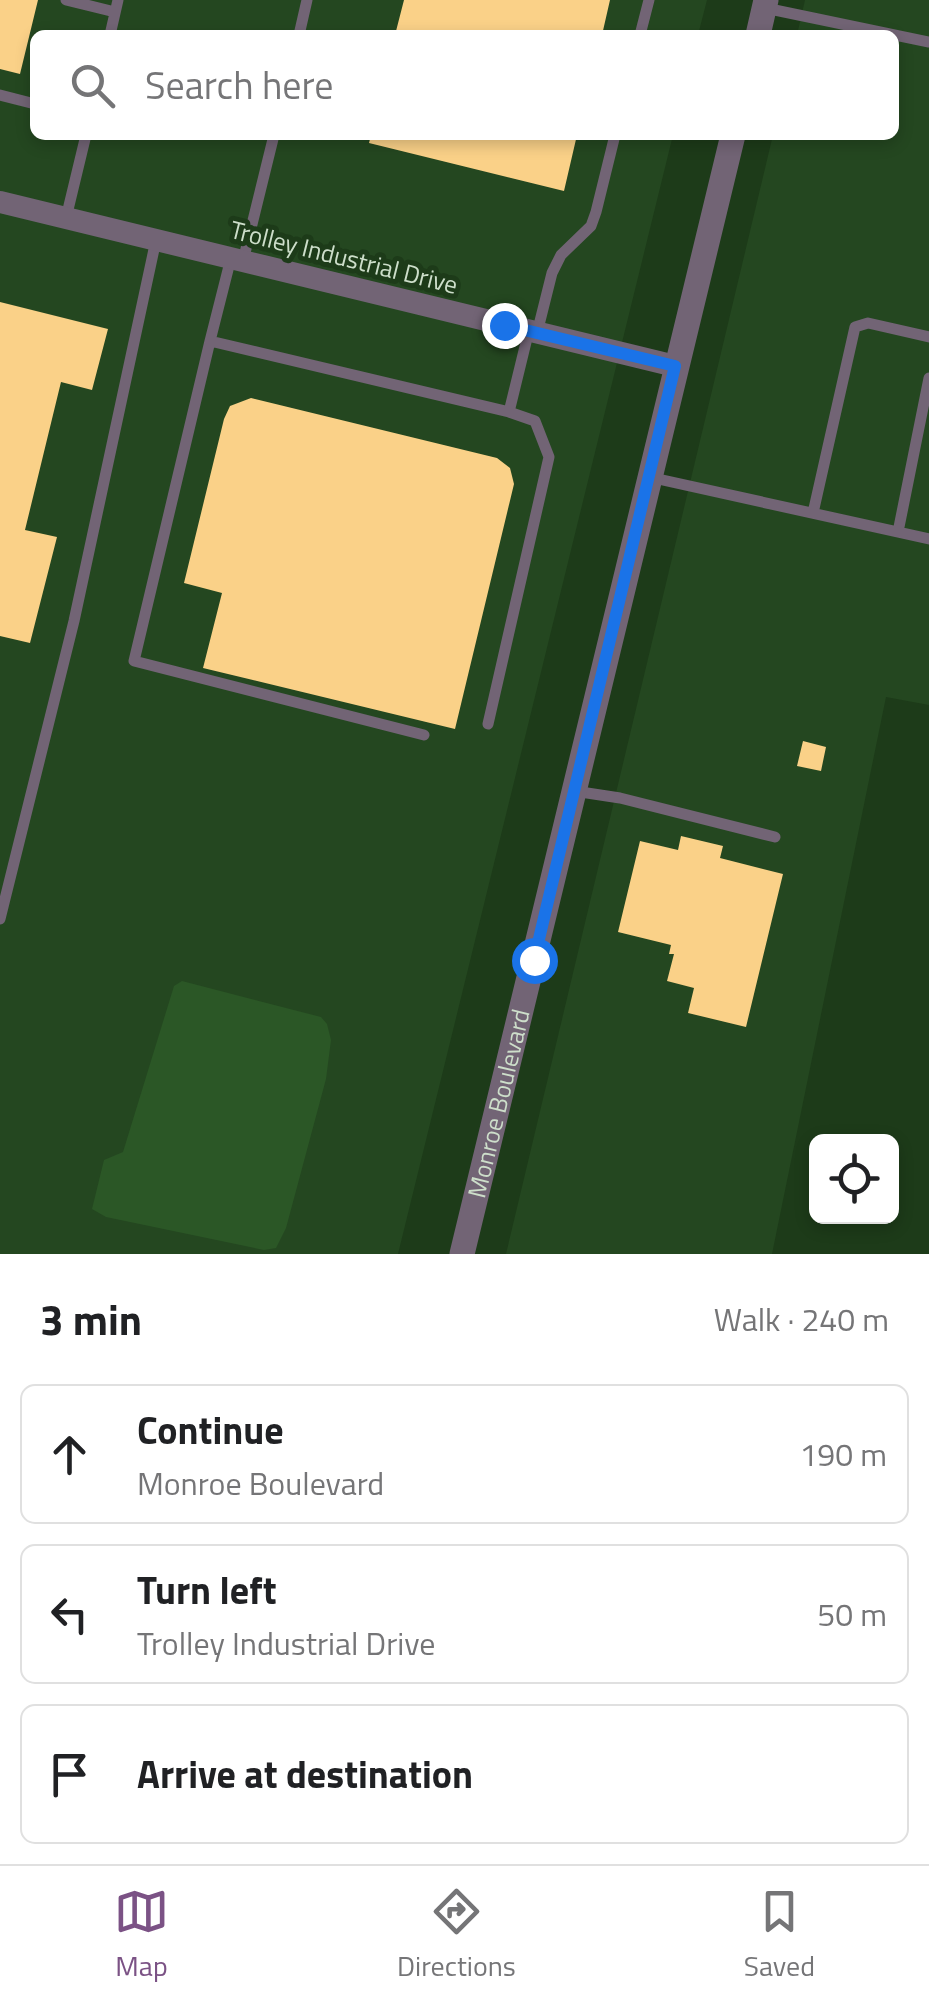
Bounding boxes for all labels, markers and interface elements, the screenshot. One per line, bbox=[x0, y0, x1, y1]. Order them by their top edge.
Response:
search box bbox=[30, 30, 899, 140]
text: Search here bbox=[145, 56, 333, 114]
icon: search bbox=[65, 58, 120, 113]
street label: Trolley Industrial Drive bbox=[226, 210, 462, 304]
route end bbox=[482, 303, 528, 349]
route start bbox=[512, 938, 558, 984]
street label: Monroe Boulevard bbox=[457, 1005, 540, 1202]
map controls bbox=[809, 1134, 899, 1224]
button: locate bbox=[809, 1134, 899, 1224]
text: 3 min bbox=[40, 1287, 142, 1351]
text: Walk · 240 m bbox=[714, 1295, 889, 1343]
text: Continue bbox=[137, 1401, 284, 1459]
icon: ahead bbox=[42, 1427, 97, 1482]
text: 190 m bbox=[799, 1430, 887, 1478]
text: Monroe Boulevard bbox=[137, 1459, 384, 1507]
text: Turn left bbox=[137, 1561, 277, 1619]
icon: left bbox=[42, 1587, 97, 1642]
text: 50 m bbox=[817, 1590, 887, 1638]
text: Trolley Industrial Drive bbox=[137, 1619, 436, 1667]
text: Arrive at destination bbox=[137, 1745, 473, 1803]
icon: arrive bbox=[42, 1747, 97, 1802]
tab: Map bbox=[114, 1884, 169, 1987]
tab: Directions bbox=[397, 1884, 516, 1987]
tab: Saved bbox=[744, 1884, 815, 1987]

